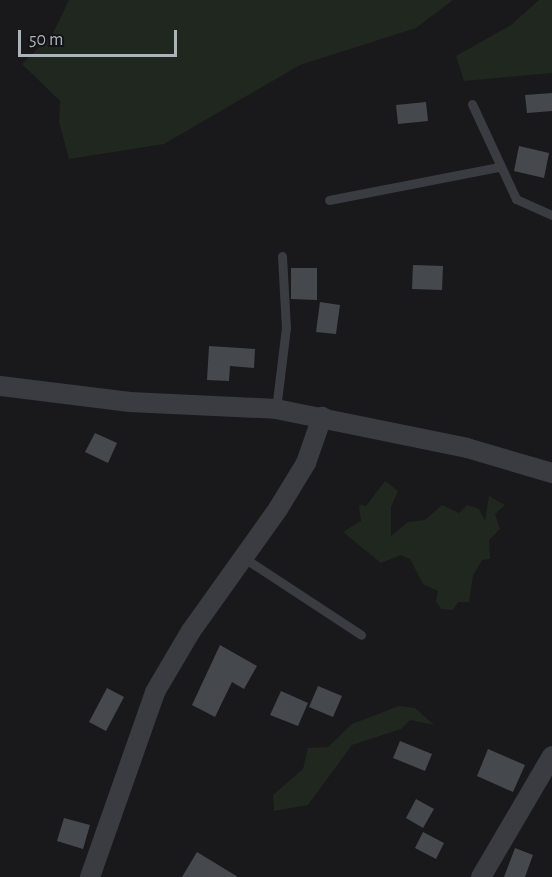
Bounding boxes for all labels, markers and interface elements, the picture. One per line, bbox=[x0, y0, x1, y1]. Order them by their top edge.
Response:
scale bar bbox=[21, 18, 180, 56]
text: 50 m bbox=[29, 31, 63, 49]

